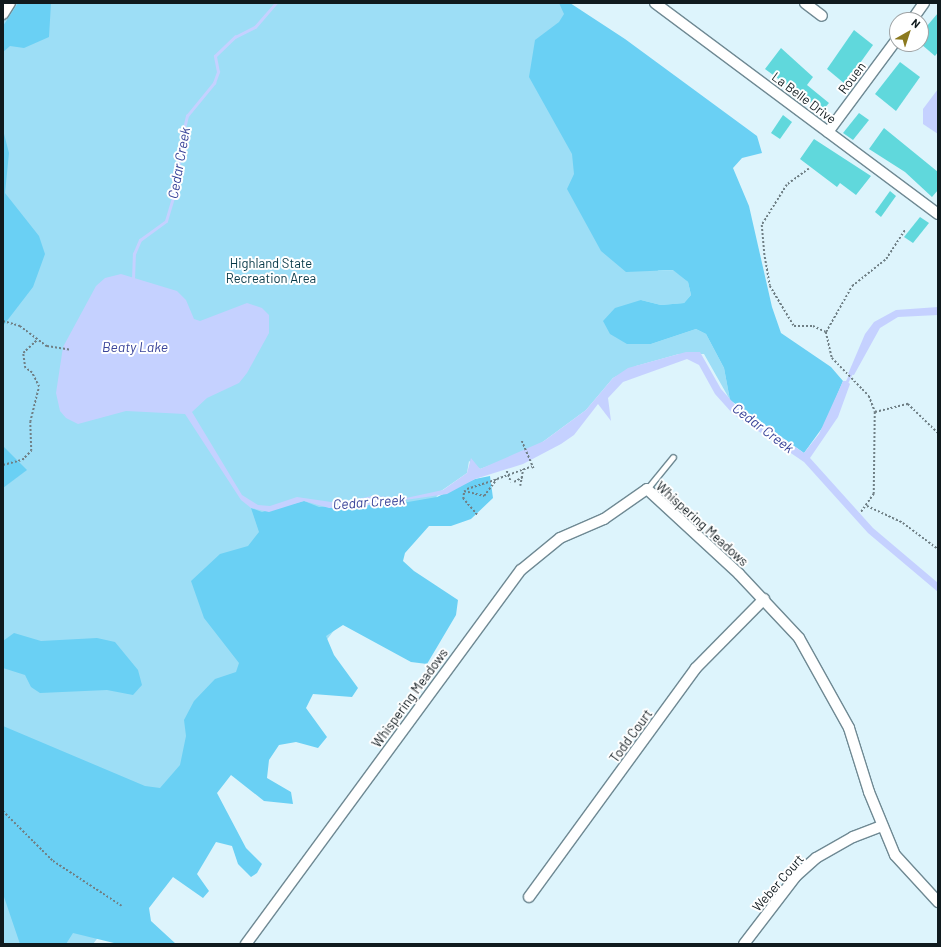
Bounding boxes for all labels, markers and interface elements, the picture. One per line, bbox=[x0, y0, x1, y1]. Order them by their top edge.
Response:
north arrow bbox=[889, 12, 929, 52]
text: N bbox=[909, 16, 923, 30]
street label: Rouen bbox=[835, 59, 869, 97]
street label: La Belle Drive bbox=[769, 69, 839, 127]
water label: Cedar Creek bbox=[164, 126, 194, 200]
park label: Highland State Recreation Area bbox=[226, 256, 316, 287]
water label: Beaty Lake bbox=[102, 339, 168, 355]
water label: Cedar Creek bbox=[729, 400, 797, 456]
street label: Whispering Meadows bbox=[653, 479, 751, 569]
water label: Cedar Creek bbox=[332, 491, 406, 513]
street label: Whispering Meadows bbox=[369, 645, 451, 751]
street label: Todd Court bbox=[606, 706, 656, 766]
street label: Weber Court bbox=[749, 851, 807, 915]

